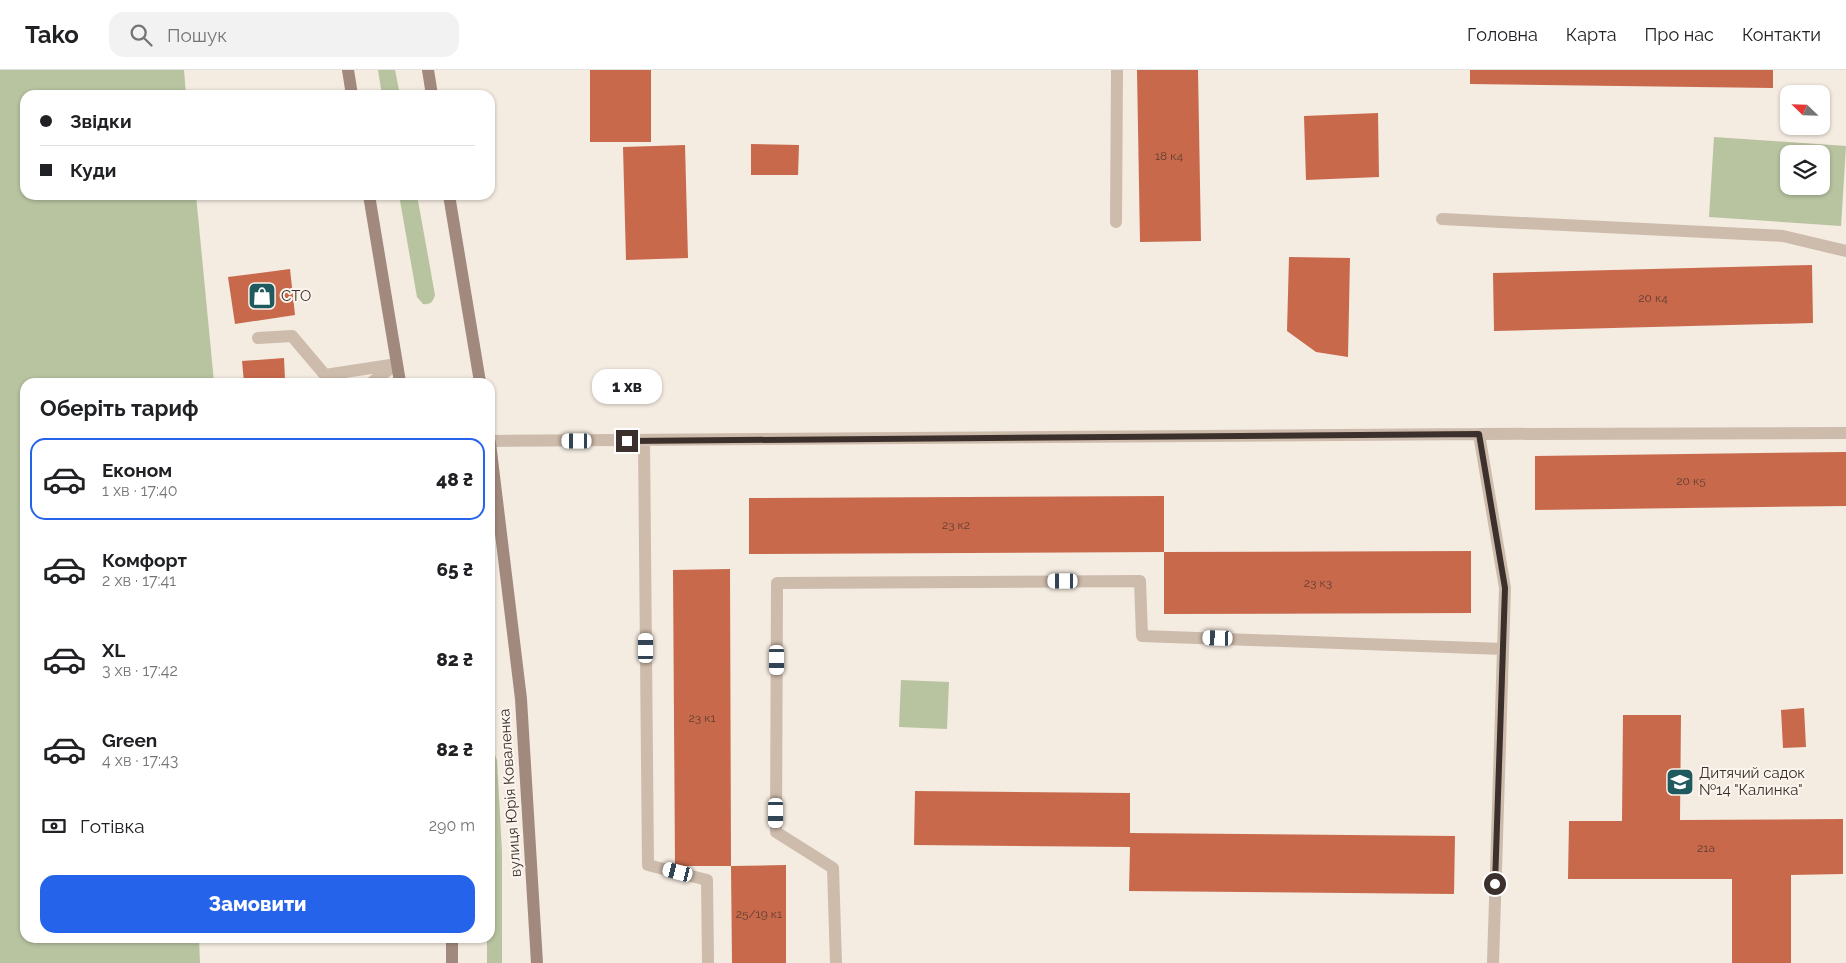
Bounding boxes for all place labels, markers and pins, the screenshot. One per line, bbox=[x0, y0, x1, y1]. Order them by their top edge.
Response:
shop icon: СТО bbox=[247, 281, 277, 311]
place label: СТО bbox=[281, 287, 311, 305]
place label: Дитячий садок №14 "Калинка" bbox=[1699, 764, 1805, 799]
school or university icon: Дитячий садок №14 "Калинка" bbox=[1665, 767, 1695, 797]

